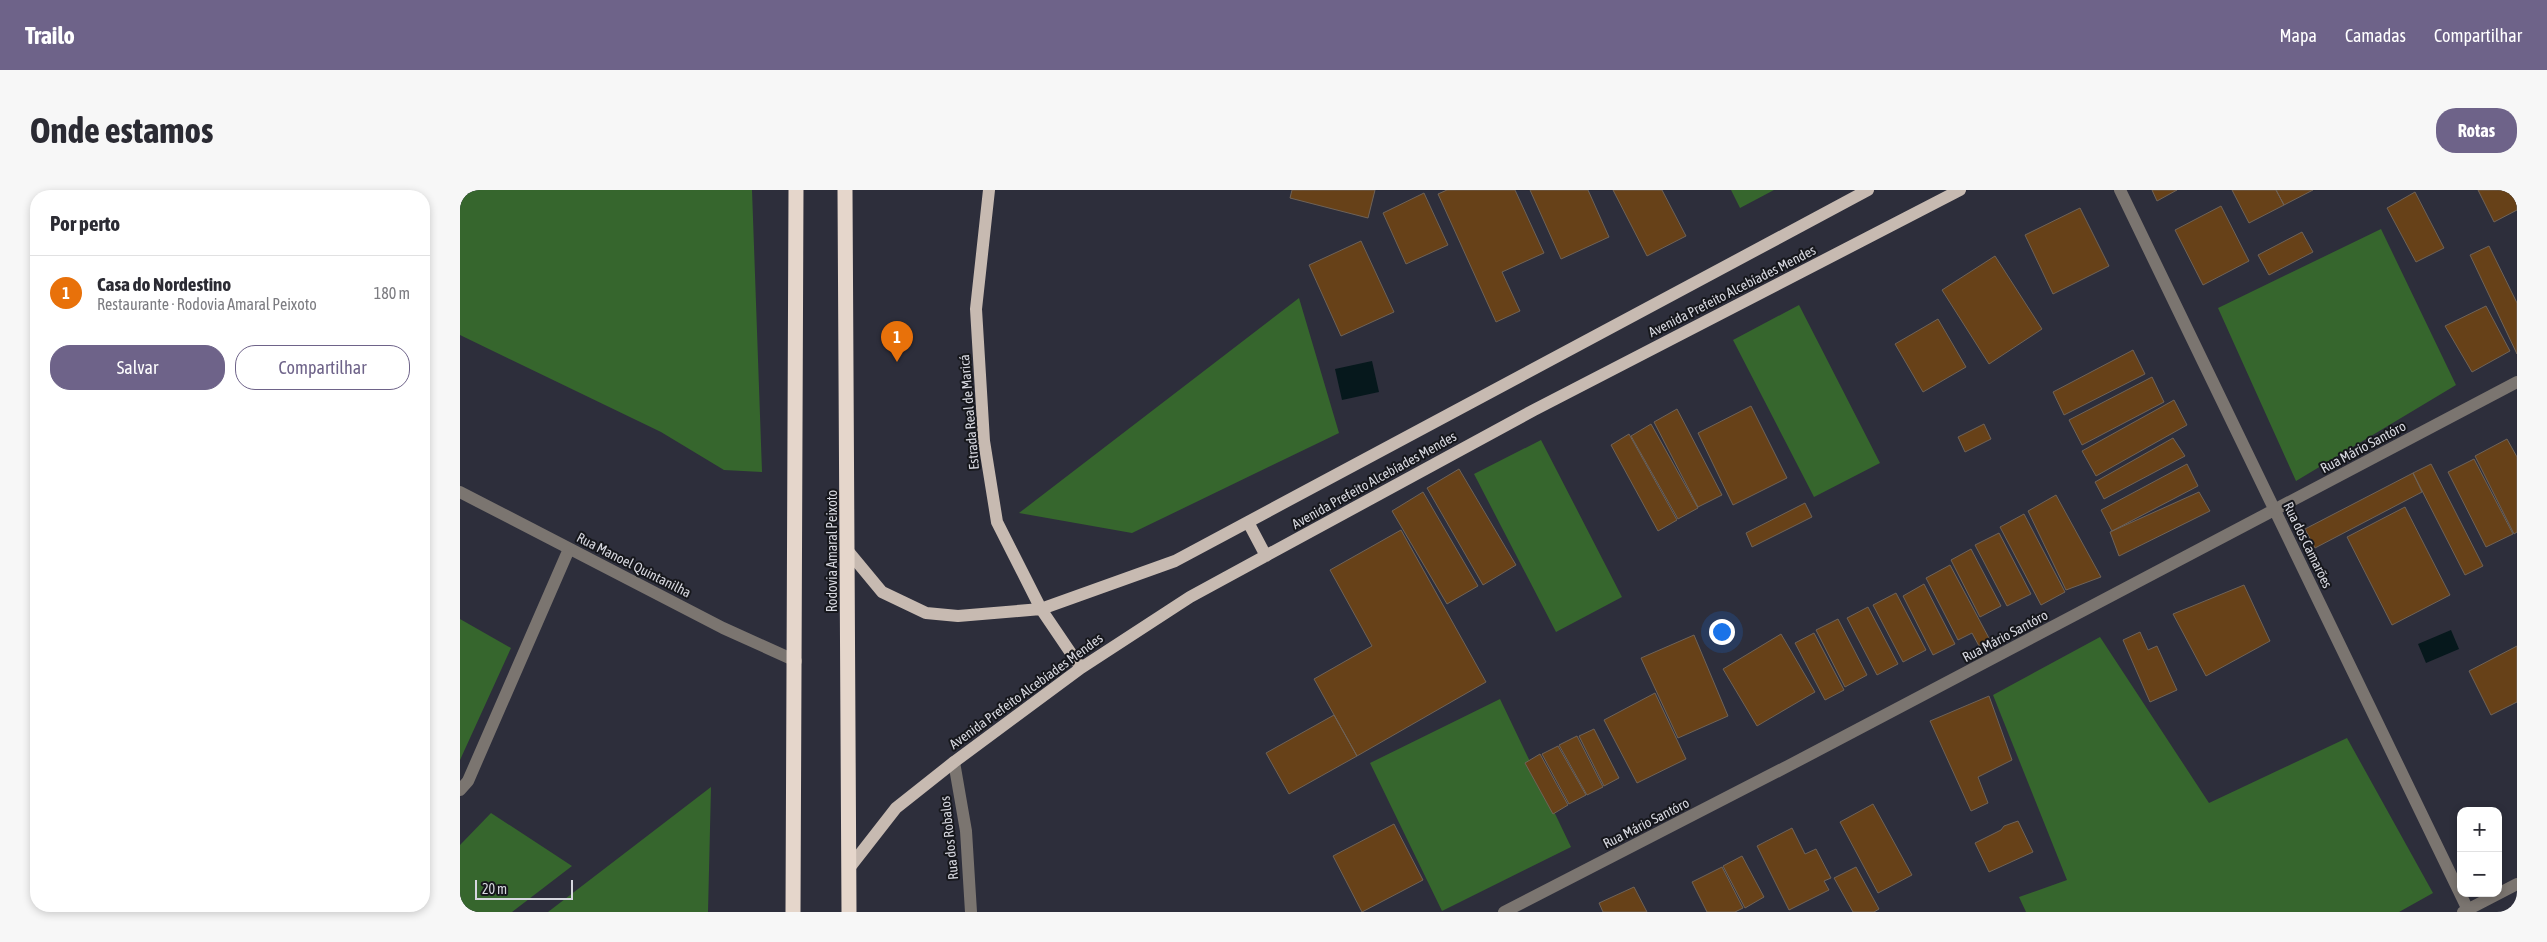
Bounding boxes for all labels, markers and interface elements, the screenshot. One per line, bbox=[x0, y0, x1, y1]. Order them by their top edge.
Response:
text: Trailo bbox=[25, 22, 75, 49]
text: Mapa bbox=[2280, 25, 2317, 46]
text: Camadas bbox=[2345, 25, 2406, 46]
text: Compartilhar bbox=[2434, 25, 2522, 46]
button: Rotas bbox=[2436, 108, 2517, 153]
text: Onde estamos bbox=[30, 110, 213, 150]
text: Por perto bbox=[50, 211, 120, 235]
street label: Avenida Prefeito Alcebíades Mendes bbox=[1646, 242, 1818, 340]
text: Casa do Nordestino bbox=[97, 273, 231, 295]
text: 1 bbox=[62, 284, 70, 302]
text: 180 m bbox=[374, 284, 410, 302]
text: Restaurante · Rodovia Amaral Peixoto bbox=[97, 295, 317, 313]
pin: 1 bbox=[881, 321, 913, 362]
button: Salvar bbox=[50, 345, 225, 390]
button: Compartilhar bbox=[235, 345, 410, 390]
street label: Estrada Real de Maricá bbox=[956, 354, 982, 470]
street label: Rua Mário Santóro bbox=[2318, 418, 2408, 476]
street label: Avenida Prefeito Alcebíades Mendes bbox=[1289, 428, 1459, 532]
street label: Rodovia Amaral Peixoto bbox=[824, 490, 840, 612]
street label: Rua dos Camarões bbox=[2280, 499, 2336, 591]
street label: Rua Manoel Quintanilha bbox=[574, 529, 694, 601]
street label: Rua Mário Santóro bbox=[1960, 607, 2050, 665]
your location bbox=[1709, 619, 1735, 645]
street label: Avenida Prefeito Alcebíades Mendes bbox=[946, 630, 1106, 752]
street label: Rua Mário Santóro bbox=[1600, 794, 1692, 852]
street label: Rua dos Robalos bbox=[937, 795, 961, 881]
map controls bbox=[2457, 807, 2502, 897]
button: + bbox=[2457, 807, 2502, 852]
button: − bbox=[2457, 852, 2502, 897]
scale bar bbox=[475, 877, 572, 900]
text: 20 m bbox=[482, 881, 507, 897]

